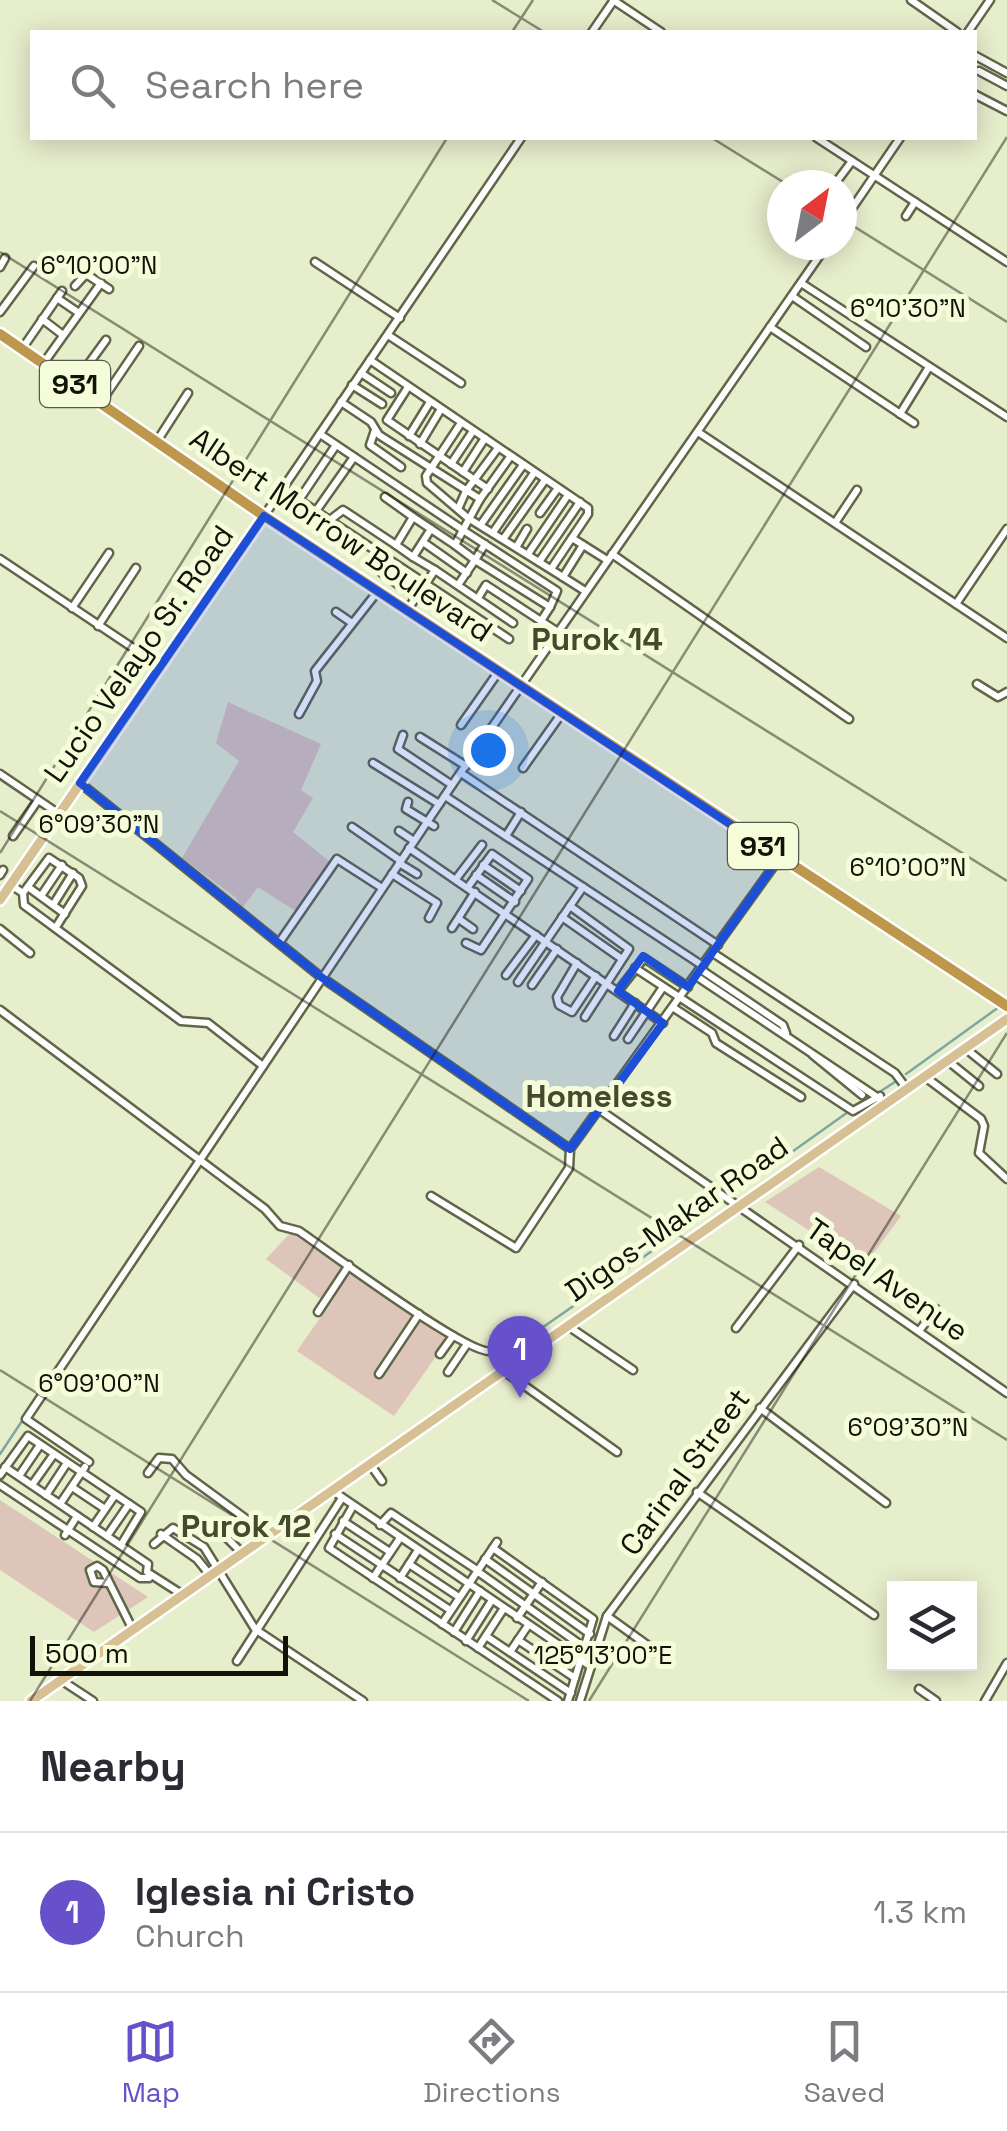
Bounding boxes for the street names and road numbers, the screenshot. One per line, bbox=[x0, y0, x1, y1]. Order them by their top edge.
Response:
road number: 931 bbox=[40, 361, 110, 407]
street label: Albert Morrow Boulevard bbox=[182, 419, 500, 651]
street label: Lucio Velayo Sr. Road bbox=[35, 517, 242, 790]
road number: 931 bbox=[728, 823, 798, 869]
street label: Digos-Makar Road bbox=[558, 1127, 796, 1310]
street label: Tapel Avenue bbox=[798, 1209, 976, 1350]
street label: Carinal Street bbox=[611, 1380, 758, 1563]

